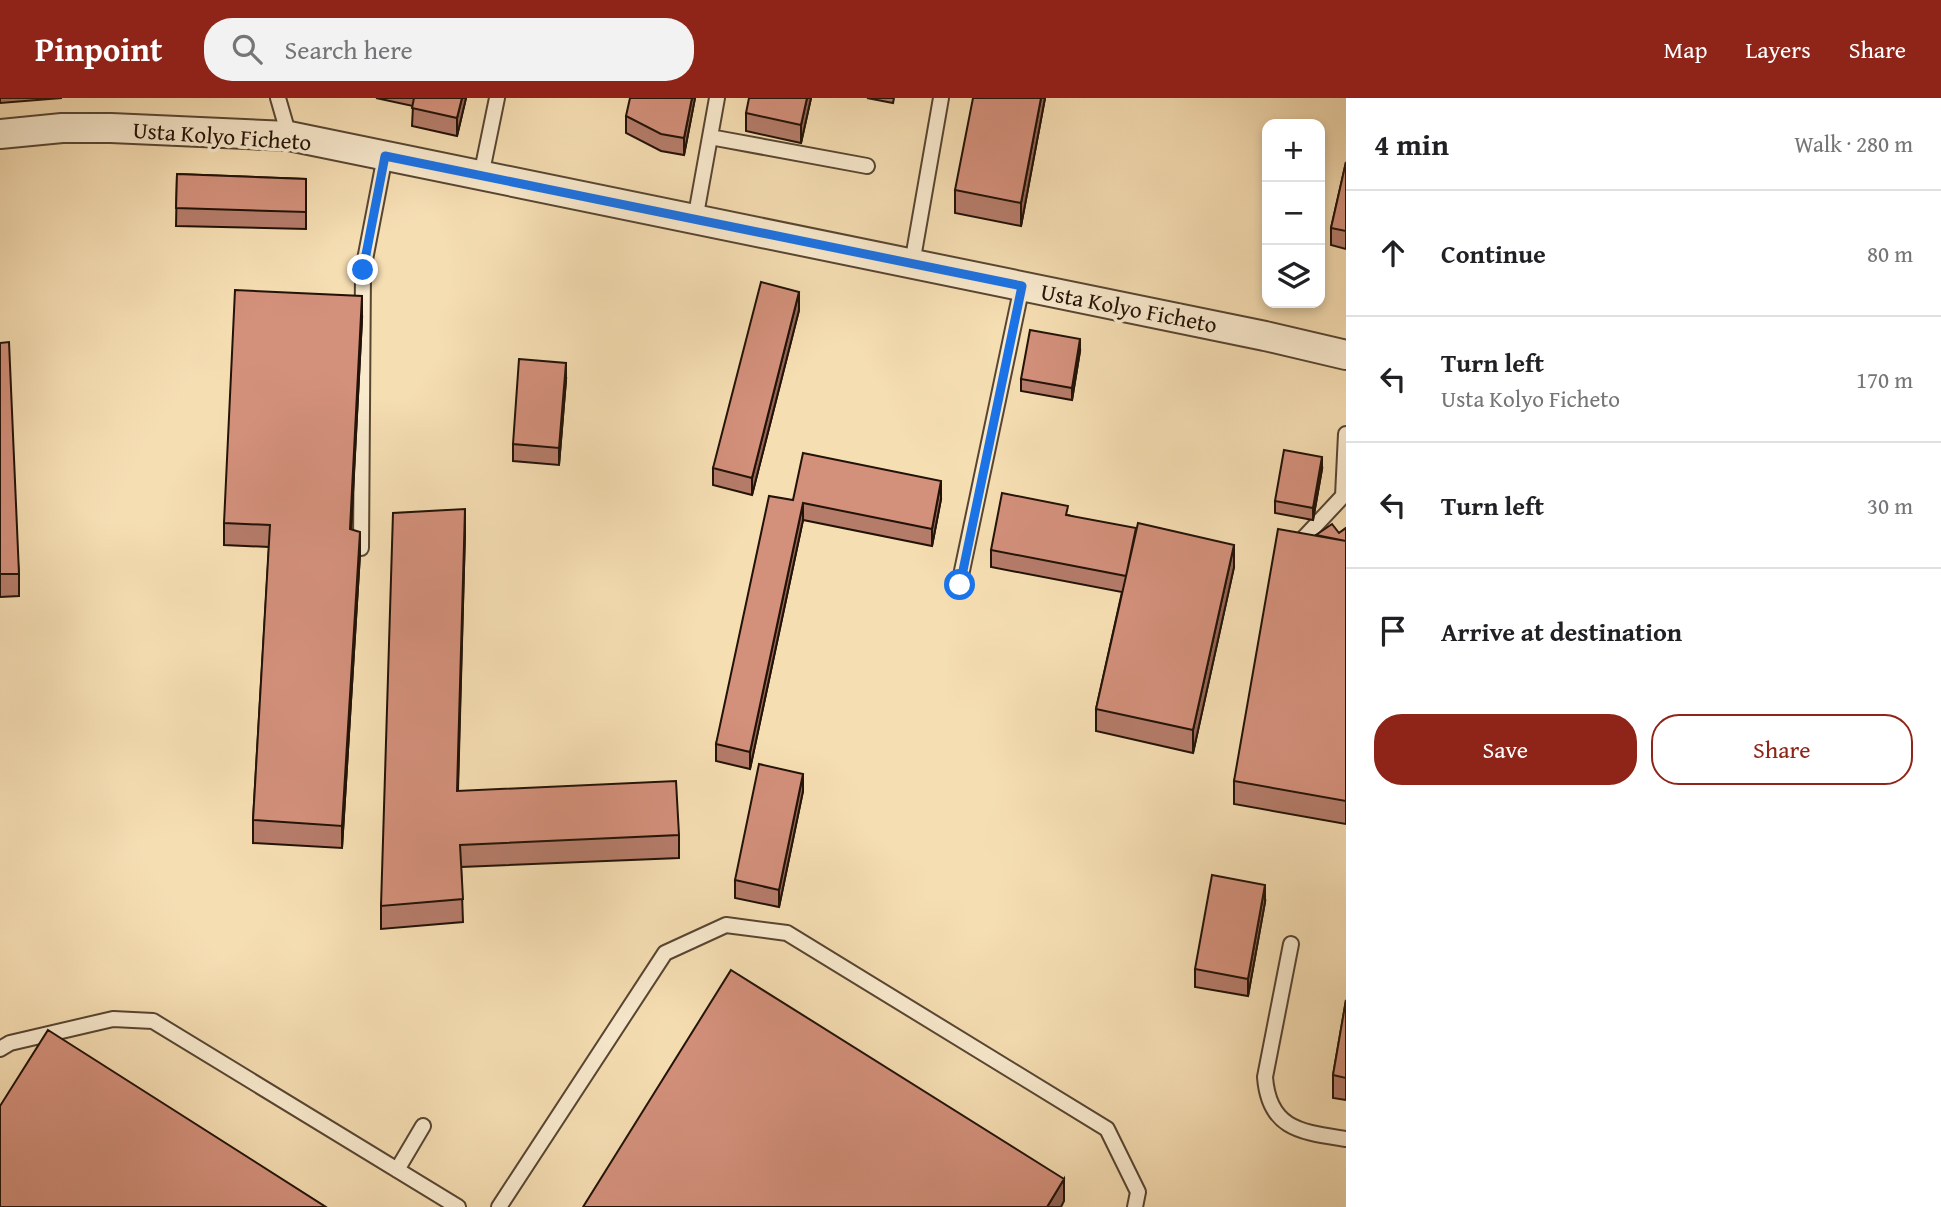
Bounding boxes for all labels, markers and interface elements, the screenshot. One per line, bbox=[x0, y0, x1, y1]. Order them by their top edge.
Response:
search box bbox=[204, 18, 694, 81]
text: Pinpoint bbox=[35, 25, 162, 73]
icon: search bbox=[228, 30, 266, 68]
text: Search here bbox=[284, 30, 413, 69]
text: Map bbox=[1664, 32, 1707, 67]
text: Layers bbox=[1745, 32, 1811, 67]
text: Share bbox=[1849, 32, 1906, 67]
street label: Usta Kolyo Ficheto bbox=[132, 113, 312, 158]
map controls bbox=[1262, 119, 1325, 308]
button: + bbox=[1262, 119, 1325, 182]
text: 4 min bbox=[1374, 122, 1449, 166]
text: Walk · 280 m bbox=[1794, 127, 1913, 160]
button: − bbox=[1262, 182, 1325, 245]
icon: ahead bbox=[1374, 234, 1412, 272]
text: Continue bbox=[1441, 234, 1546, 273]
text: 80 m bbox=[1867, 237, 1913, 270]
button: layers bbox=[1262, 245, 1325, 308]
route end bbox=[347, 254, 378, 285]
street label: Usta Kolyo Ficheto bbox=[1038, 274, 1220, 341]
text: Turn left bbox=[1441, 343, 1544, 382]
icon: left bbox=[1374, 360, 1412, 398]
text: 170 m bbox=[1856, 363, 1913, 396]
text: Usta Kolyo Ficheto bbox=[1441, 382, 1620, 415]
icon: left bbox=[1374, 486, 1412, 524]
text: Turn left bbox=[1441, 486, 1544, 525]
text: 30 m bbox=[1867, 489, 1913, 522]
route start bbox=[944, 569, 975, 600]
icon: arrive bbox=[1374, 612, 1412, 650]
text: Arrive at destination bbox=[1441, 612, 1682, 651]
button: Save bbox=[1374, 714, 1637, 785]
button: Share bbox=[1651, 714, 1913, 785]

